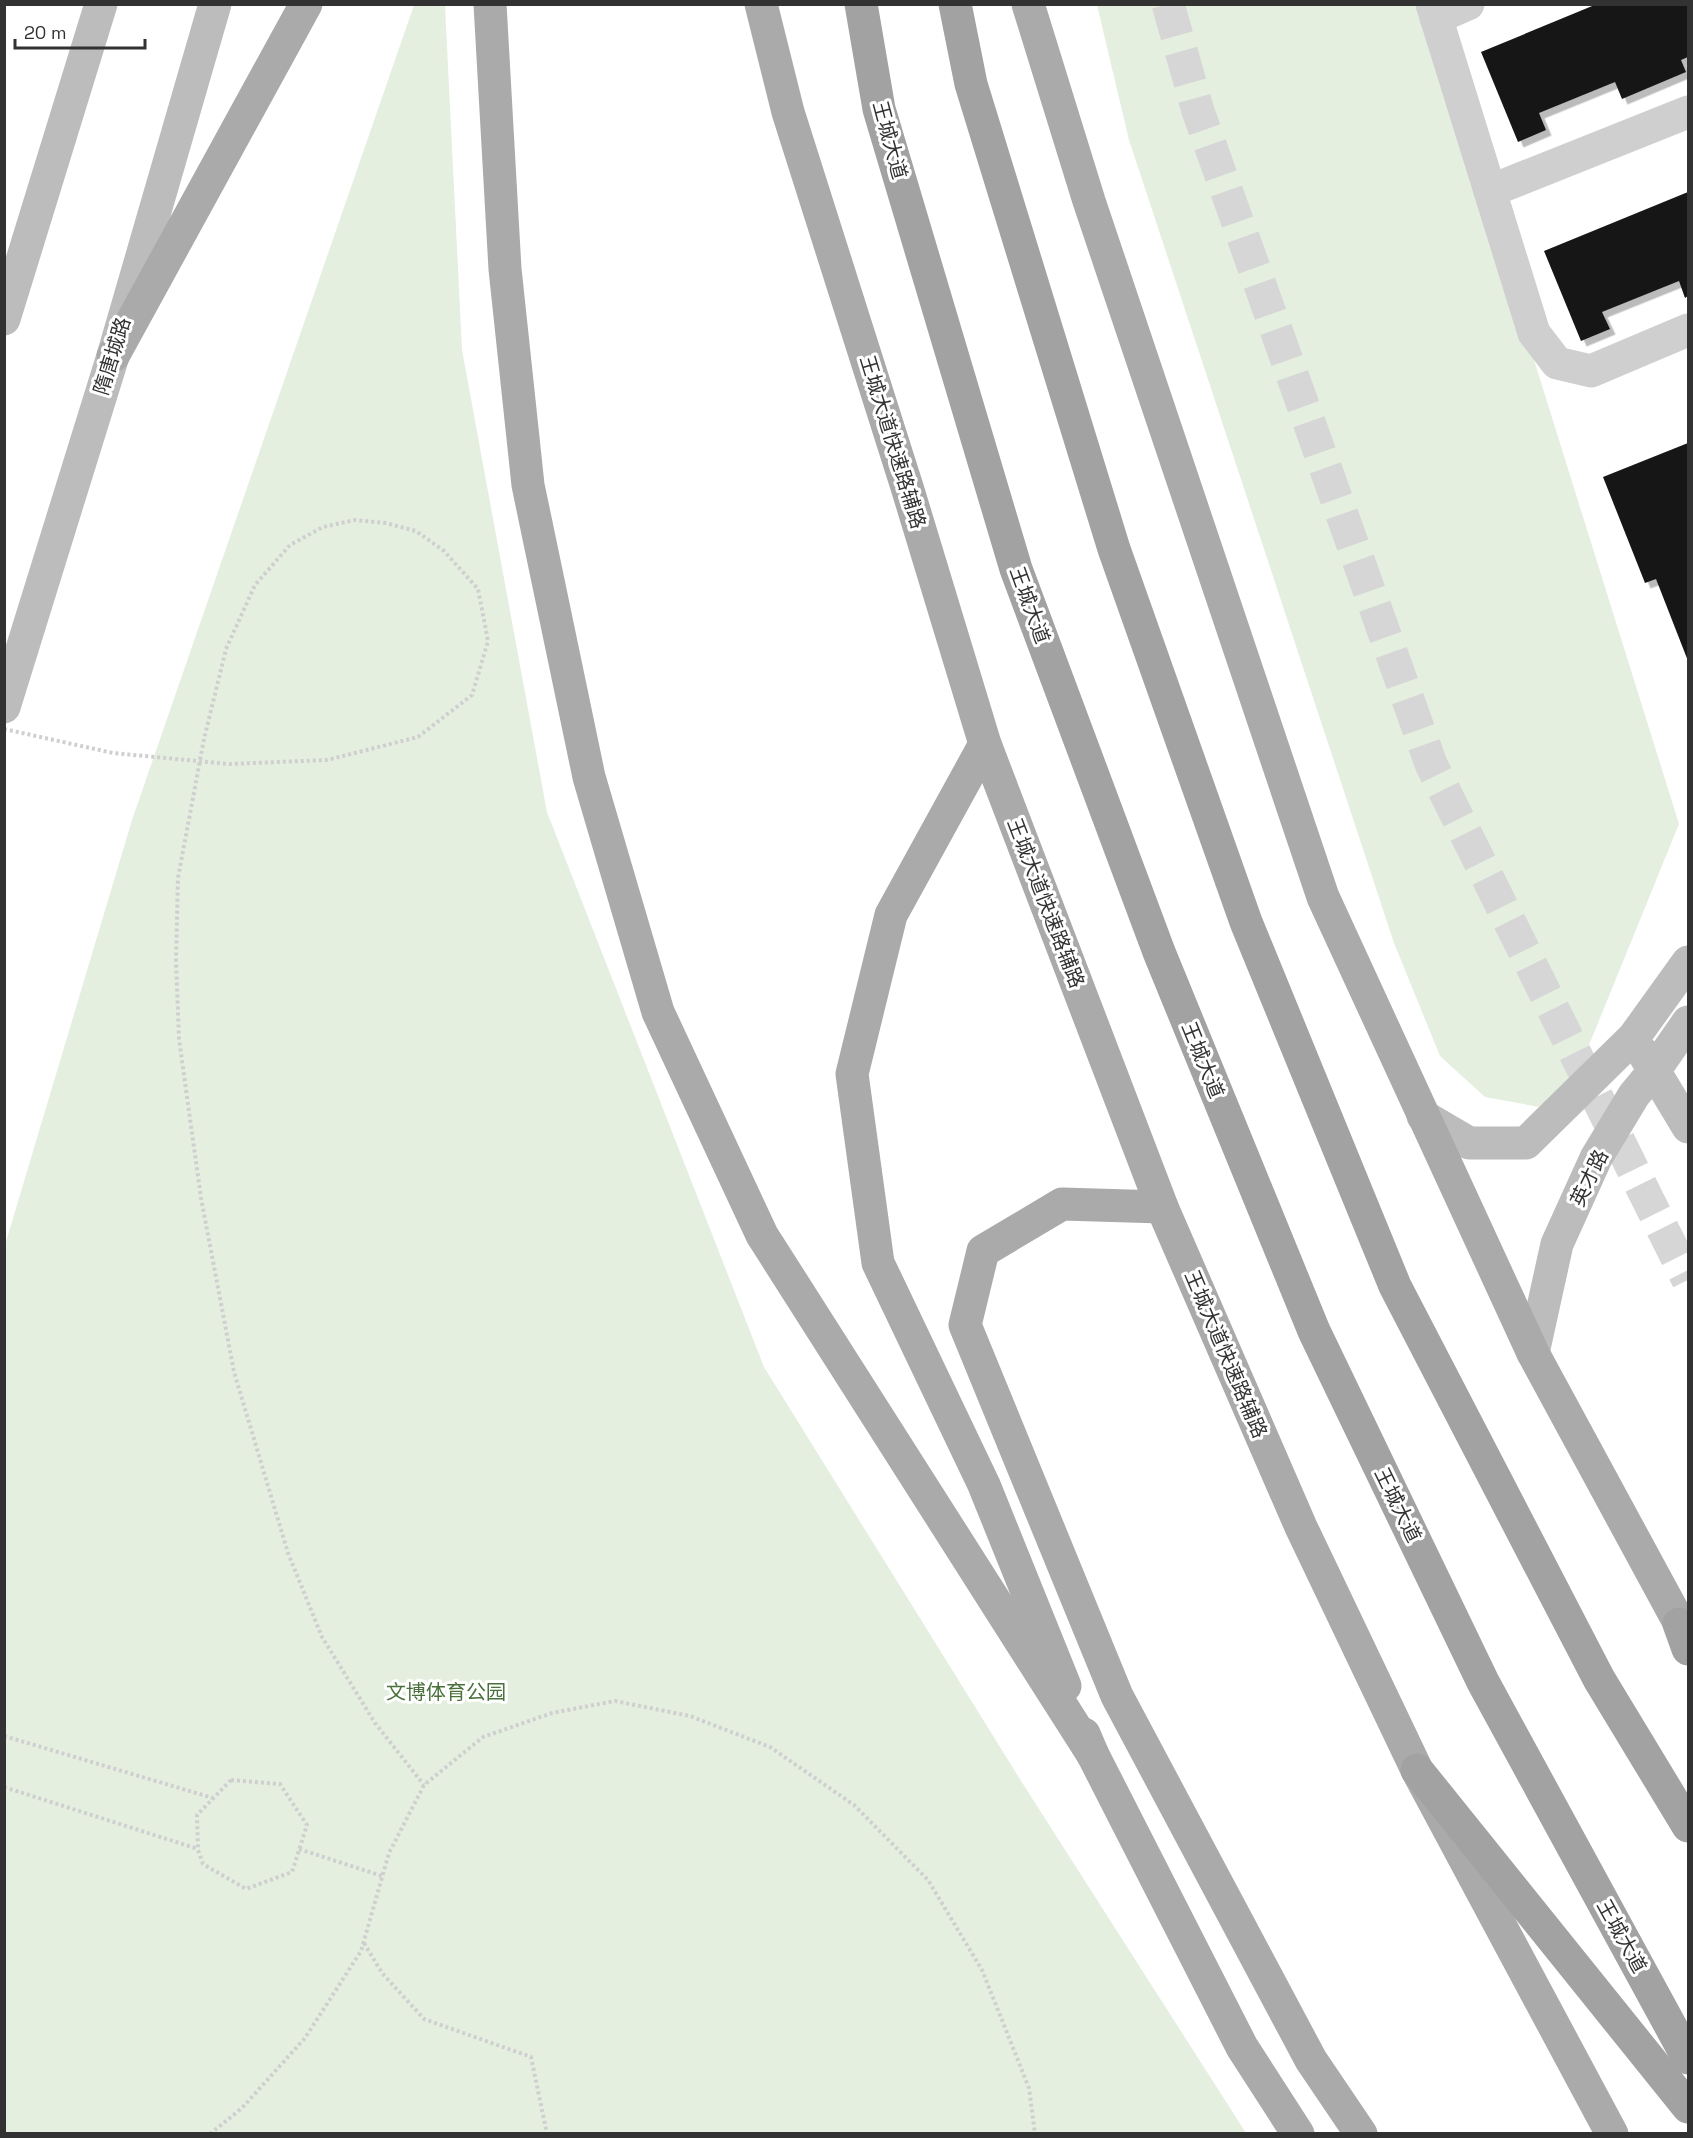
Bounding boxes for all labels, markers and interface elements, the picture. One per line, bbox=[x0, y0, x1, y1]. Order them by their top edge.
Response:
scale bar bbox=[15, 12, 146, 50]
text: 20 m bbox=[24, 21, 67, 44]
street label: 王城大道 bbox=[867, 98, 913, 182]
street label: 隋唐城路 bbox=[88, 314, 136, 398]
street label: 王城大道快速路辅路 bbox=[854, 352, 932, 532]
street label: 王城大道 bbox=[1004, 563, 1056, 647]
street label: 王城大道快速路辅路 bbox=[1002, 814, 1090, 992]
street label: 王城大道 bbox=[1176, 1018, 1230, 1102]
street label: 英才路 bbox=[1564, 1145, 1614, 1211]
street label: 王城大道快速路辅路 bbox=[1179, 1266, 1273, 1442]
street label: 王城大道 bbox=[1369, 1463, 1427, 1547]
park label: 文博体育公园 bbox=[386, 1679, 506, 1705]
street label: 王城大道 bbox=[1591, 1895, 1653, 1977]

